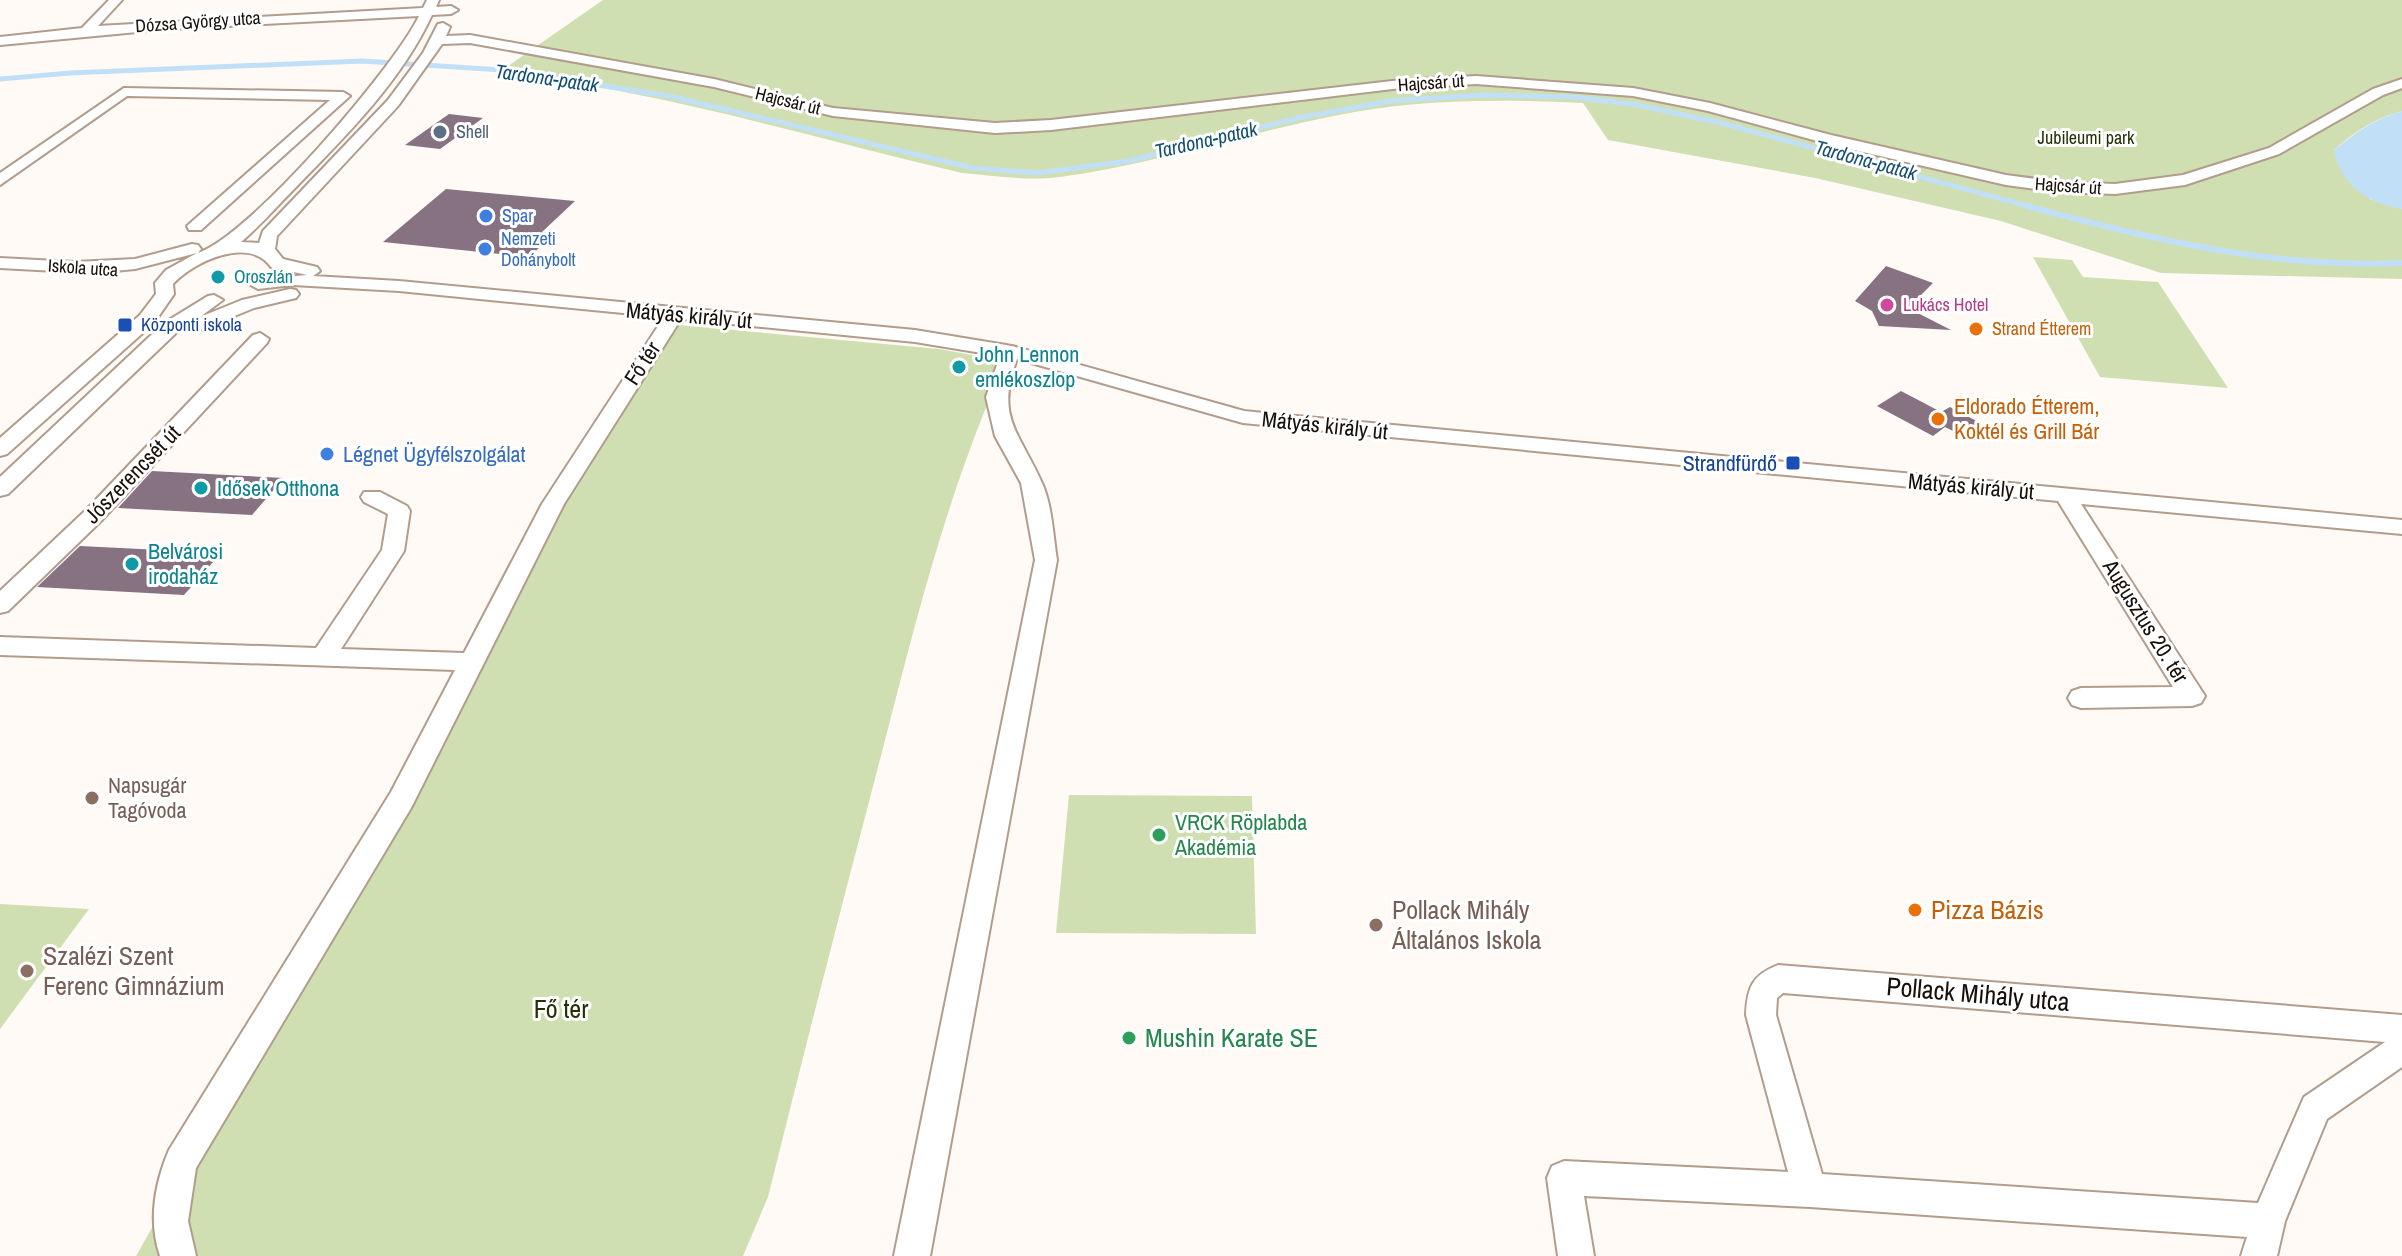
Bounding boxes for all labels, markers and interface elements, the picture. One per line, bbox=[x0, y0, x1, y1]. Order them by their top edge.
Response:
street label: Dózsa György utca bbox=[134, 5, 261, 38]
water label: Tardona-patak bbox=[493, 57, 601, 98]
street label: Hajcsár út bbox=[1397, 68, 1465, 97]
street label: Hajcsár út bbox=[753, 80, 823, 121]
water label: Tardona-patak bbox=[1152, 114, 1261, 164]
place label: Shell bbox=[456, 119, 489, 144]
marker: Shell bbox=[431, 123, 449, 141]
park label: Jubileumi park bbox=[2038, 125, 2135, 150]
water label: Tardona-patak bbox=[1812, 133, 1921, 186]
street label: Hajcsár út bbox=[2034, 171, 2102, 200]
place label: Spar bbox=[502, 203, 533, 228]
marker: Spar bbox=[477, 207, 495, 225]
place label: Nemzeti Dohánybolt bbox=[501, 226, 576, 272]
marker: Nemzeti Dohánybolt bbox=[476, 240, 494, 258]
street label: Iskola utca bbox=[47, 253, 119, 282]
place label: Oroszlán bbox=[234, 264, 293, 289]
marker: Oroszlán bbox=[209, 268, 227, 286]
place label: Lukács Hotel bbox=[1903, 292, 1988, 317]
street label: Mátyás király út bbox=[625, 295, 753, 335]
marker: Lukács Hotel bbox=[1878, 296, 1896, 314]
place label: Központi iskola bbox=[141, 312, 242, 337]
marker: Központi iskola bbox=[116, 316, 134, 334]
place label: Strand Étterem bbox=[1992, 316, 2091, 341]
marker: Strand Étterem bbox=[1967, 320, 1985, 338]
street label: Fő tér bbox=[617, 335, 667, 391]
place label: John Lennon emlékoszlop bbox=[975, 339, 1079, 394]
marker: John Lennon emlékoszlop bbox=[950, 358, 968, 376]
place label: Eldorado Étterem, Koktél és Grill Bár bbox=[1954, 391, 2099, 446]
street label: Mátyás király út bbox=[1261, 403, 1389, 447]
marker: Eldorado Étterem, Koktél és Grill Bár bbox=[1929, 410, 1947, 428]
street label: Jószerencsét út bbox=[77, 418, 187, 530]
place label: Légnet Ügyfélszolgálat bbox=[343, 439, 526, 469]
marker: Légnet Ügyfélszolgálat bbox=[318, 445, 336, 463]
place label: Strandfürdő bbox=[1683, 448, 1777, 478]
marker: Strandfürdő bbox=[1784, 454, 1802, 472]
street label: Mátyás király út bbox=[1907, 466, 2035, 506]
place label: Idősek Otthona bbox=[217, 473, 339, 503]
marker: Idősek Otthona bbox=[192, 479, 210, 497]
place label: Belvárosi irodaház bbox=[148, 536, 223, 591]
street label: Augusztus 20. tér bbox=[2096, 553, 2196, 688]
marker: Belvárosi irodaház bbox=[123, 555, 141, 573]
place label: Napsugár Tagóvoda bbox=[108, 770, 187, 825]
marker: Napsugár Tagóvoda bbox=[83, 789, 101, 807]
place label: VRCK Röplabda Akadémia bbox=[1174, 807, 1307, 862]
marker: VRCK Röplabda Akadémia bbox=[1150, 826, 1168, 844]
place label: Pollack Mihály Általános Iskola bbox=[1391, 892, 1541, 957]
place label: Pizza Bázis bbox=[1931, 892, 2044, 927]
marker: Pizza Bázis bbox=[1906, 901, 1924, 919]
marker: Pollack Mihály Általános Iskola bbox=[1367, 916, 1385, 934]
place label: Szalézi Szent Ferenc Gimnázium bbox=[43, 938, 224, 1003]
marker: Szalézi Szent Ferenc Gimnázium bbox=[18, 962, 36, 980]
street label: Pollack Mihály utca bbox=[1885, 968, 2071, 1019]
park label: Fő tér bbox=[534, 991, 588, 1026]
place label: Mushin Karate SE bbox=[1145, 1020, 1318, 1055]
marker: Mushin Karate SE bbox=[1120, 1029, 1138, 1047]

